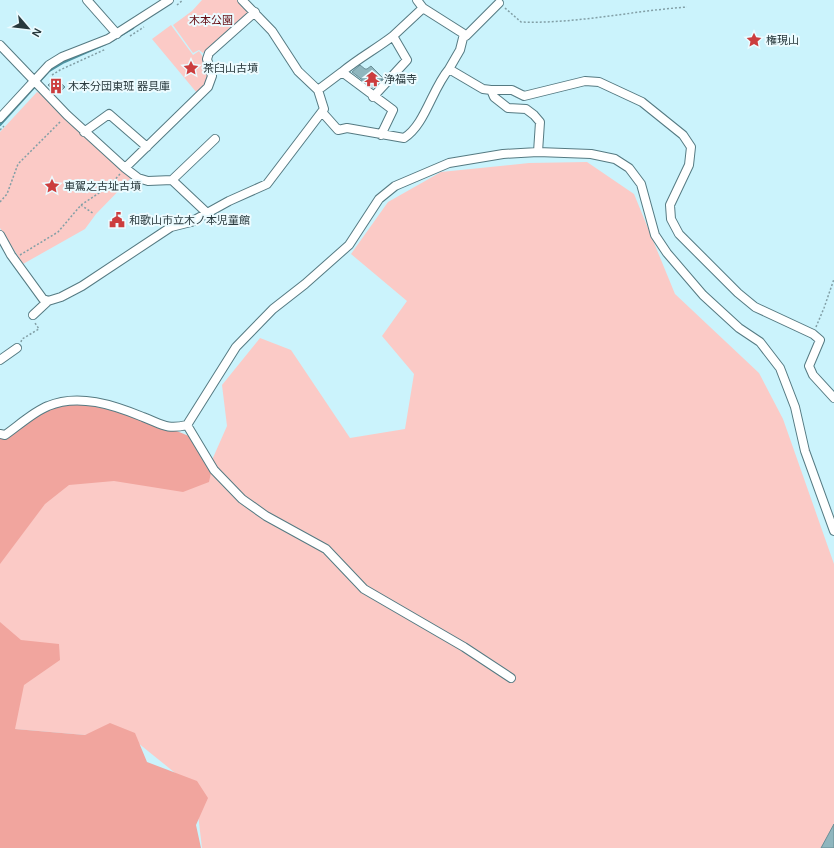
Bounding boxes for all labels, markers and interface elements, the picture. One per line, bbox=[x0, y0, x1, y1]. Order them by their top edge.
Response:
north arrow bbox=[8, 8, 48, 48]
park label: 木本公園 bbox=[189, 14, 233, 26]
text: N bbox=[30, 26, 44, 39]
place icon: 権現山 bbox=[745, 31, 763, 49]
place label: 権現山 bbox=[766, 34, 799, 46]
place icon: 茶臼山古墳 bbox=[182, 59, 200, 77]
place label: 茶臼山古墳 bbox=[203, 62, 258, 74]
temple icon: 浄福寺 bbox=[363, 70, 381, 88]
place label: 浄福寺 bbox=[384, 73, 417, 85]
building icon: 木本分団東班 器具庫 bbox=[47, 77, 65, 95]
place label: 木本分団東班 器具庫 bbox=[68, 80, 170, 92]
place icon: 車駕之古址古墳 bbox=[43, 177, 61, 195]
place label: 車駕之古址古墳 bbox=[64, 180, 141, 192]
public building icon: 和歌山市立木ノ本児童館 bbox=[108, 211, 126, 229]
place label: 和歌山市立木ノ本児童館 bbox=[129, 214, 250, 226]

